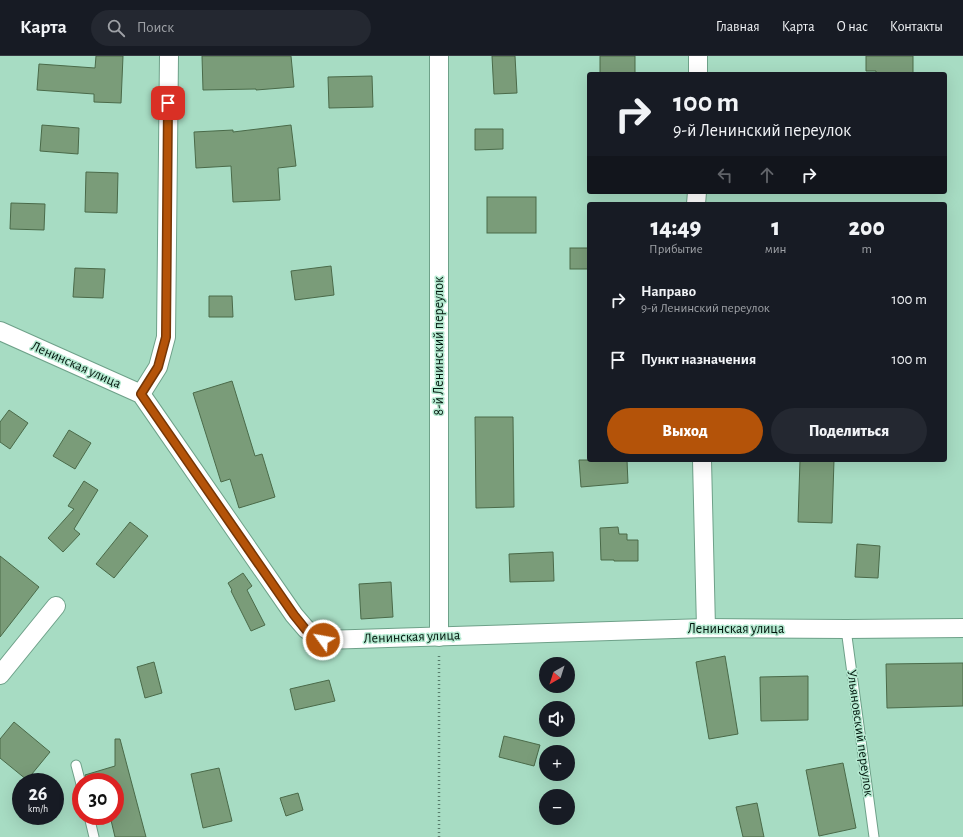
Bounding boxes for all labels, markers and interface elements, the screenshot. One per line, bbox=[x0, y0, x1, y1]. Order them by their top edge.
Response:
search box bbox=[91, 10, 371, 46]
icon: search bbox=[105, 17, 127, 39]
text: Карта bbox=[20, 18, 67, 37]
text: Поиск bbox=[137, 20, 174, 35]
text: Главная bbox=[716, 20, 760, 34]
text: Карта bbox=[782, 20, 815, 34]
text: О нас bbox=[837, 20, 868, 34]
text: Контакты bbox=[890, 20, 943, 34]
pin bbox=[151, 86, 185, 120]
icon: right bbox=[607, 88, 659, 140]
text: 100 m bbox=[673, 89, 739, 117]
icon: arrive bbox=[157, 92, 179, 114]
text: 9-й Ленинский переулок bbox=[673, 122, 851, 140]
icon: left bbox=[714, 164, 736, 186]
icon: ahead bbox=[756, 164, 778, 186]
icon: right bbox=[798, 164, 820, 186]
text: 14:49 bbox=[651, 216, 701, 240]
text: 1 bbox=[771, 216, 780, 240]
text: 200 bbox=[848, 216, 885, 240]
text: Прибытие bbox=[649, 243, 703, 256]
text: мин bbox=[765, 243, 786, 256]
text: m bbox=[861, 243, 872, 256]
street label: 8-й Ленинский переулок bbox=[432, 276, 446, 415]
text: Направо bbox=[641, 284, 696, 299]
icon: right bbox=[607, 289, 629, 311]
text: 100 m bbox=[892, 292, 927, 307]
text: 9-й Ленинский переулок bbox=[641, 302, 770, 315]
street label: Ленинская улица bbox=[29, 339, 124, 391]
icon: arrive bbox=[607, 349, 629, 371]
text: Пункт назначения bbox=[641, 352, 756, 367]
text: 100 m bbox=[892, 352, 927, 367]
button: Выход bbox=[607, 408, 763, 454]
button: Поделиться bbox=[771, 408, 927, 454]
position arrow bbox=[302, 619, 344, 661]
street label: Ленинская улица bbox=[688, 622, 785, 636]
street label: Ленинская улица bbox=[363, 628, 461, 646]
north arrow bbox=[539, 657, 575, 693]
map controls bbox=[539, 657, 575, 825]
street label: Ульяновский переулок bbox=[844, 669, 876, 798]
button: sound bbox=[539, 701, 575, 737]
button: + bbox=[539, 745, 575, 781]
speed limit sign: 30 bbox=[72, 773, 124, 825]
text: 26 bbox=[28, 784, 48, 804]
button: − bbox=[539, 789, 575, 825]
text: km/h bbox=[28, 804, 48, 814]

